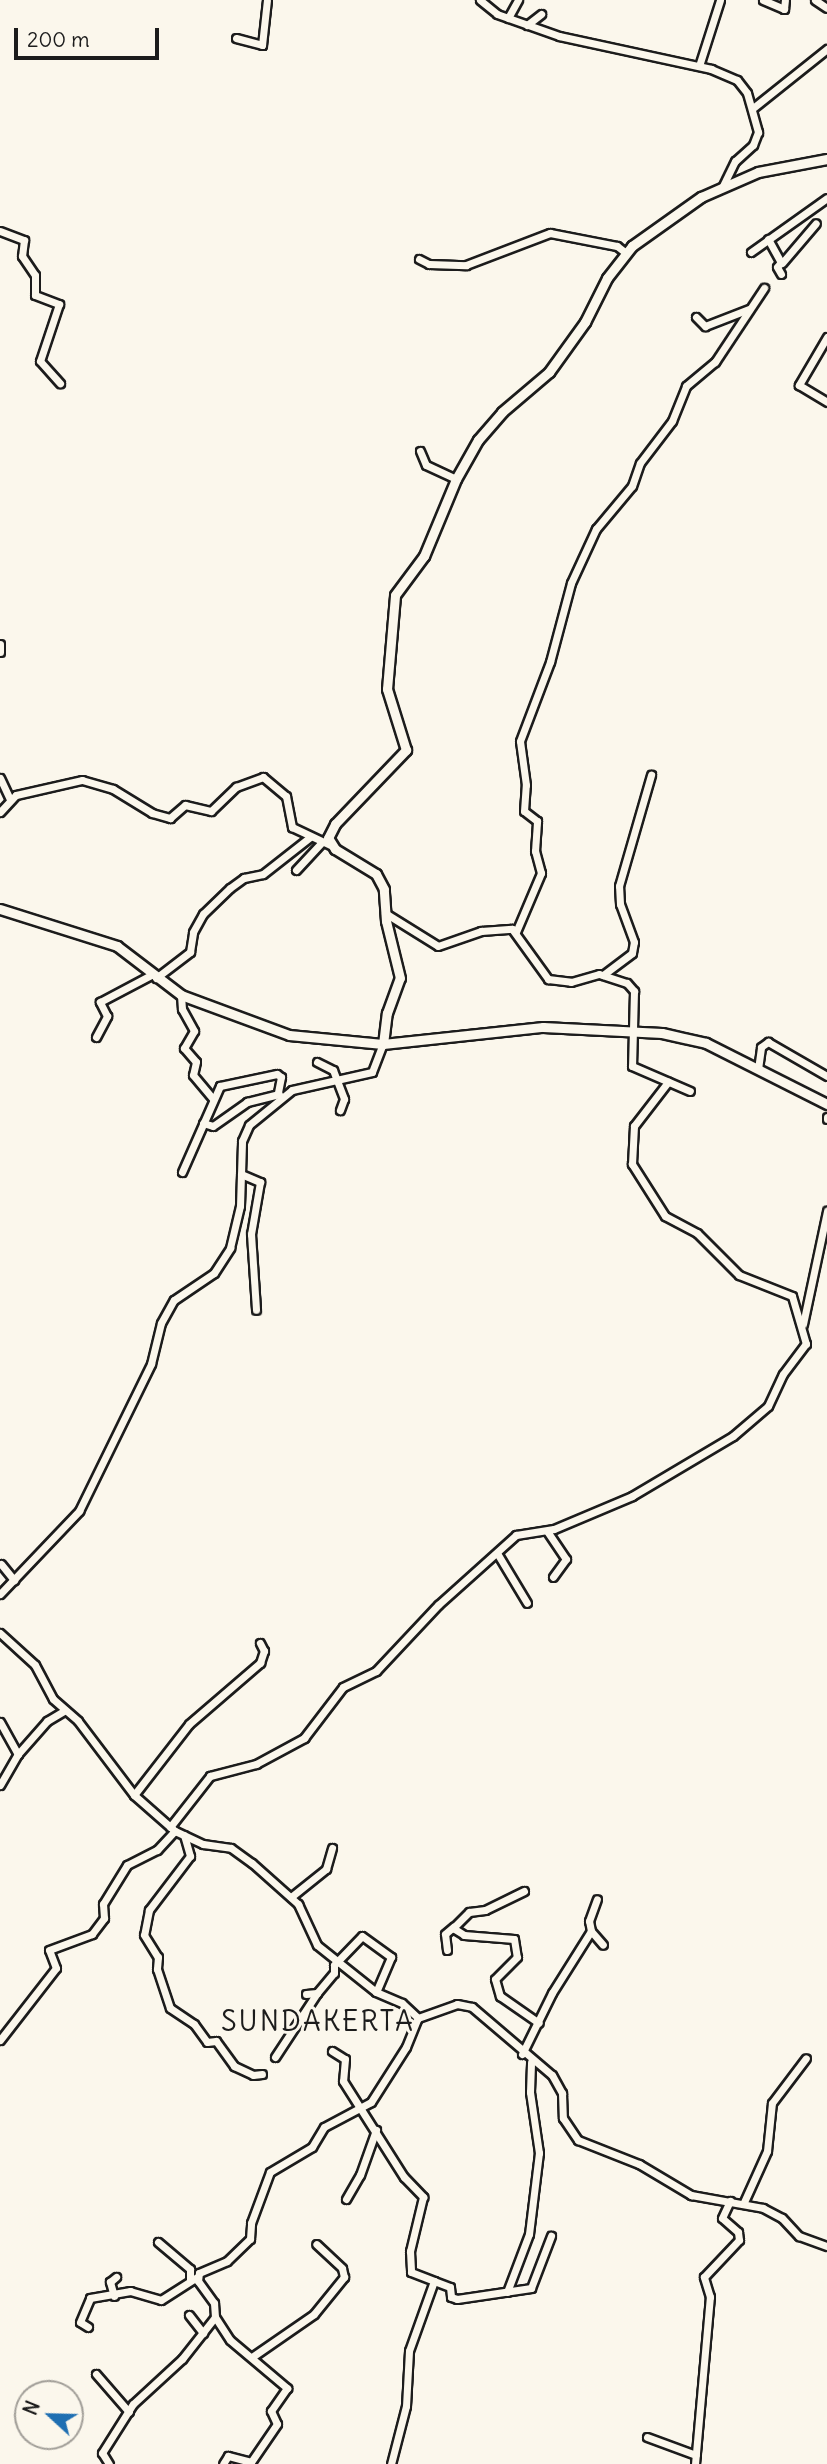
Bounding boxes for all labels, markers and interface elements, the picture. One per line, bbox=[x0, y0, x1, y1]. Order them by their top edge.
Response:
scale bar bbox=[18, 14, 163, 58]
text: 200 m bbox=[27, 26, 90, 53]
district label: SUNDAKERTA bbox=[222, 2004, 414, 2038]
north arrow bbox=[14, 2380, 84, 2450]
text: N bbox=[18, 2397, 45, 2418]

